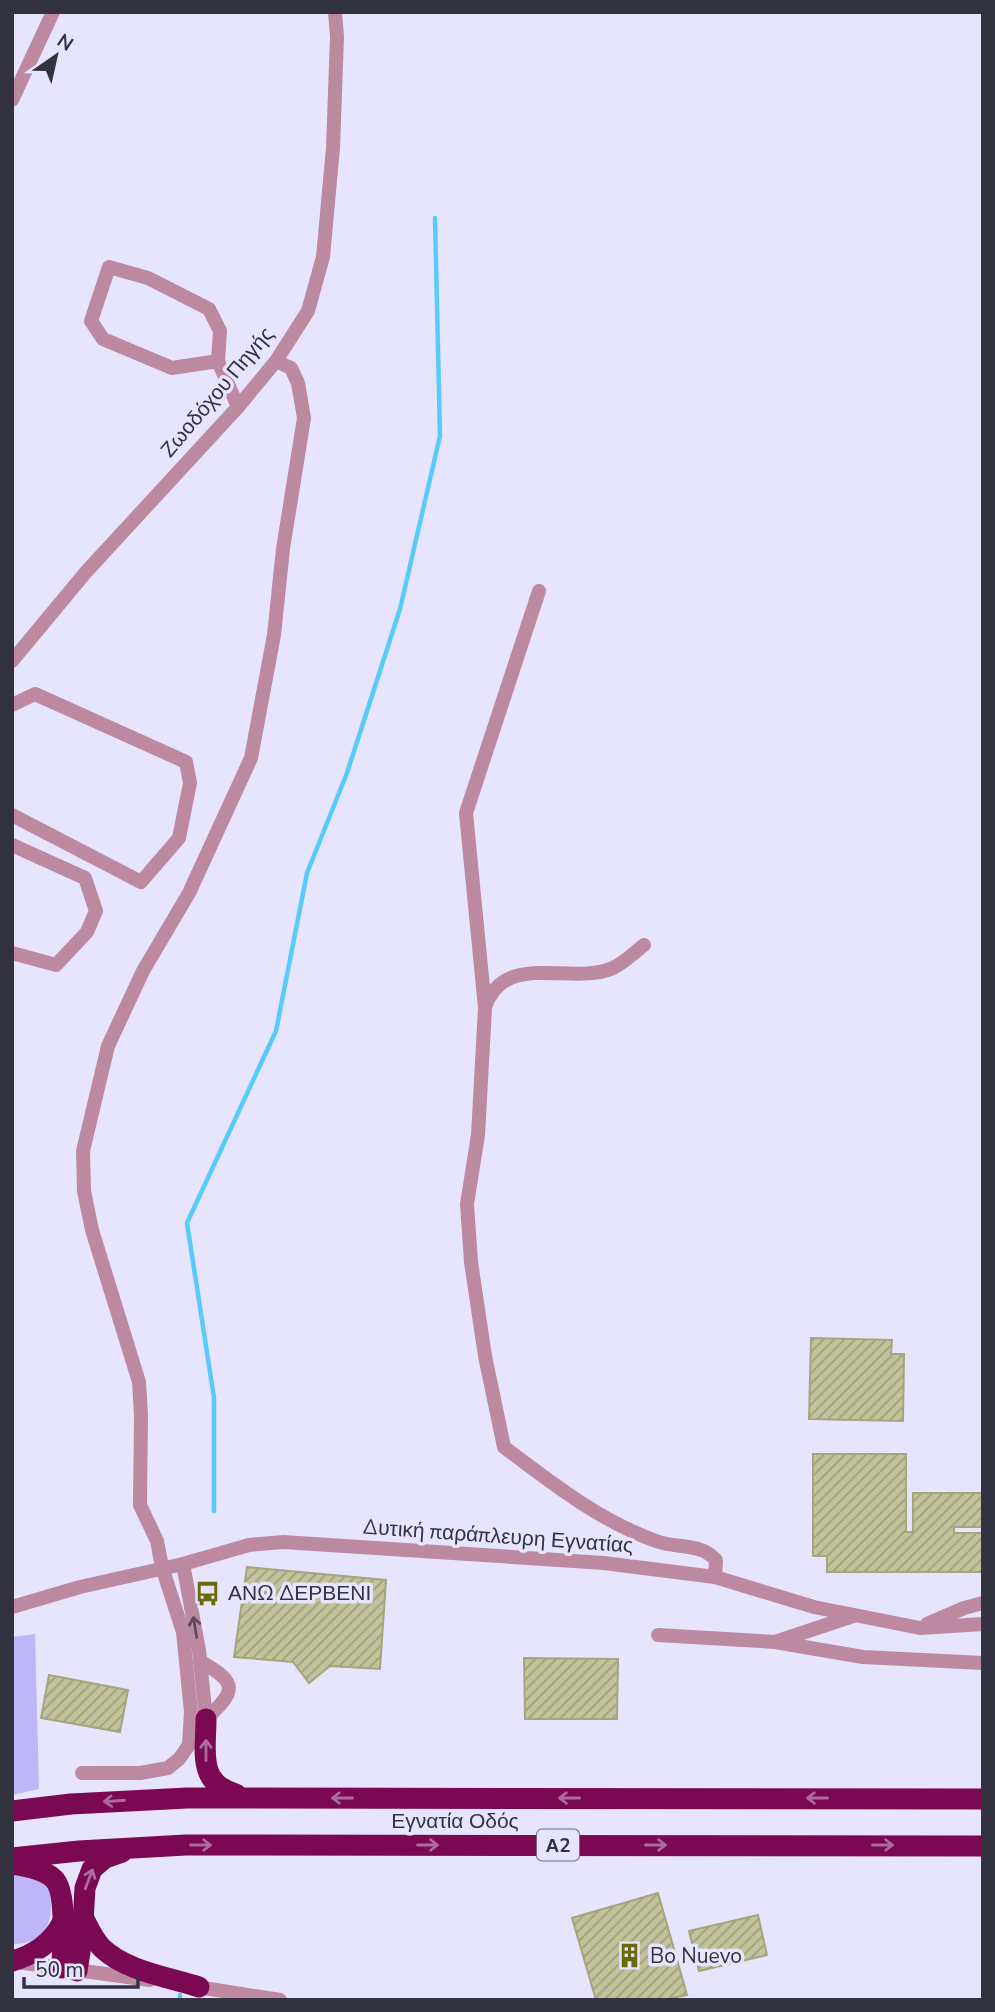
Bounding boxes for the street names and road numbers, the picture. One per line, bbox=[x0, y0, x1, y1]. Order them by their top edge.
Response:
street label: Ζωοδόχου Πηγής bbox=[154, 321, 280, 463]
street label: Δυτική παράπλευρη Εγνατίας bbox=[362, 1513, 634, 1559]
street label: Εγνατία Οδός bbox=[391, 1807, 519, 1835]
road number: Α2 bbox=[537, 1829, 579, 1860]

